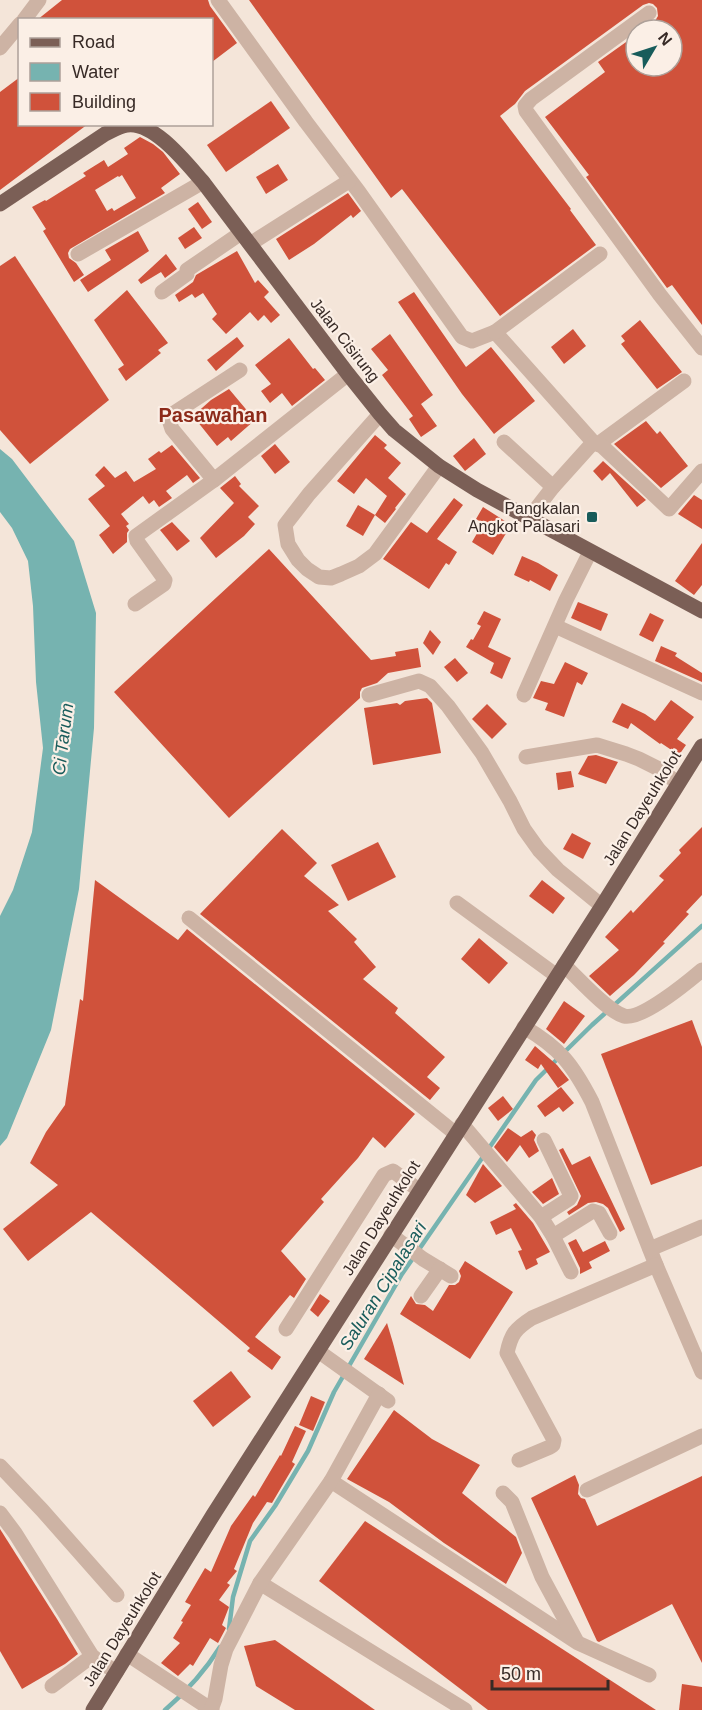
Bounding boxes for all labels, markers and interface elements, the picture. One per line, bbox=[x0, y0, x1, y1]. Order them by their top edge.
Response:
legend bbox=[18, 18, 213, 126]
north arrow bbox=[624, 18, 684, 78]
text: N bbox=[655, 29, 676, 49]
text: Road bbox=[72, 32, 115, 52]
text: Water bbox=[72, 62, 119, 82]
text: Building bbox=[72, 92, 136, 112]
street label: Jalan Cisirung bbox=[307, 295, 383, 385]
district label: Pasawahan bbox=[159, 404, 267, 426]
place label: Pangkalan Angkot Palasari bbox=[468, 500, 580, 535]
marker: Pangkalan Angkot Palasari bbox=[585, 510, 599, 524]
water label: Ci Tarum bbox=[49, 702, 77, 776]
street label: Jalan Dayeuhkolot bbox=[600, 747, 684, 868]
street label: Jalan Dayeuhkolot bbox=[339, 1157, 423, 1278]
water label: Saluran Cipalasari bbox=[336, 1217, 431, 1354]
street label: Jalan Dayeuhkolot bbox=[80, 1568, 164, 1689]
scale bar bbox=[492, 1653, 608, 1691]
text: 50 m bbox=[501, 1664, 541, 1684]

